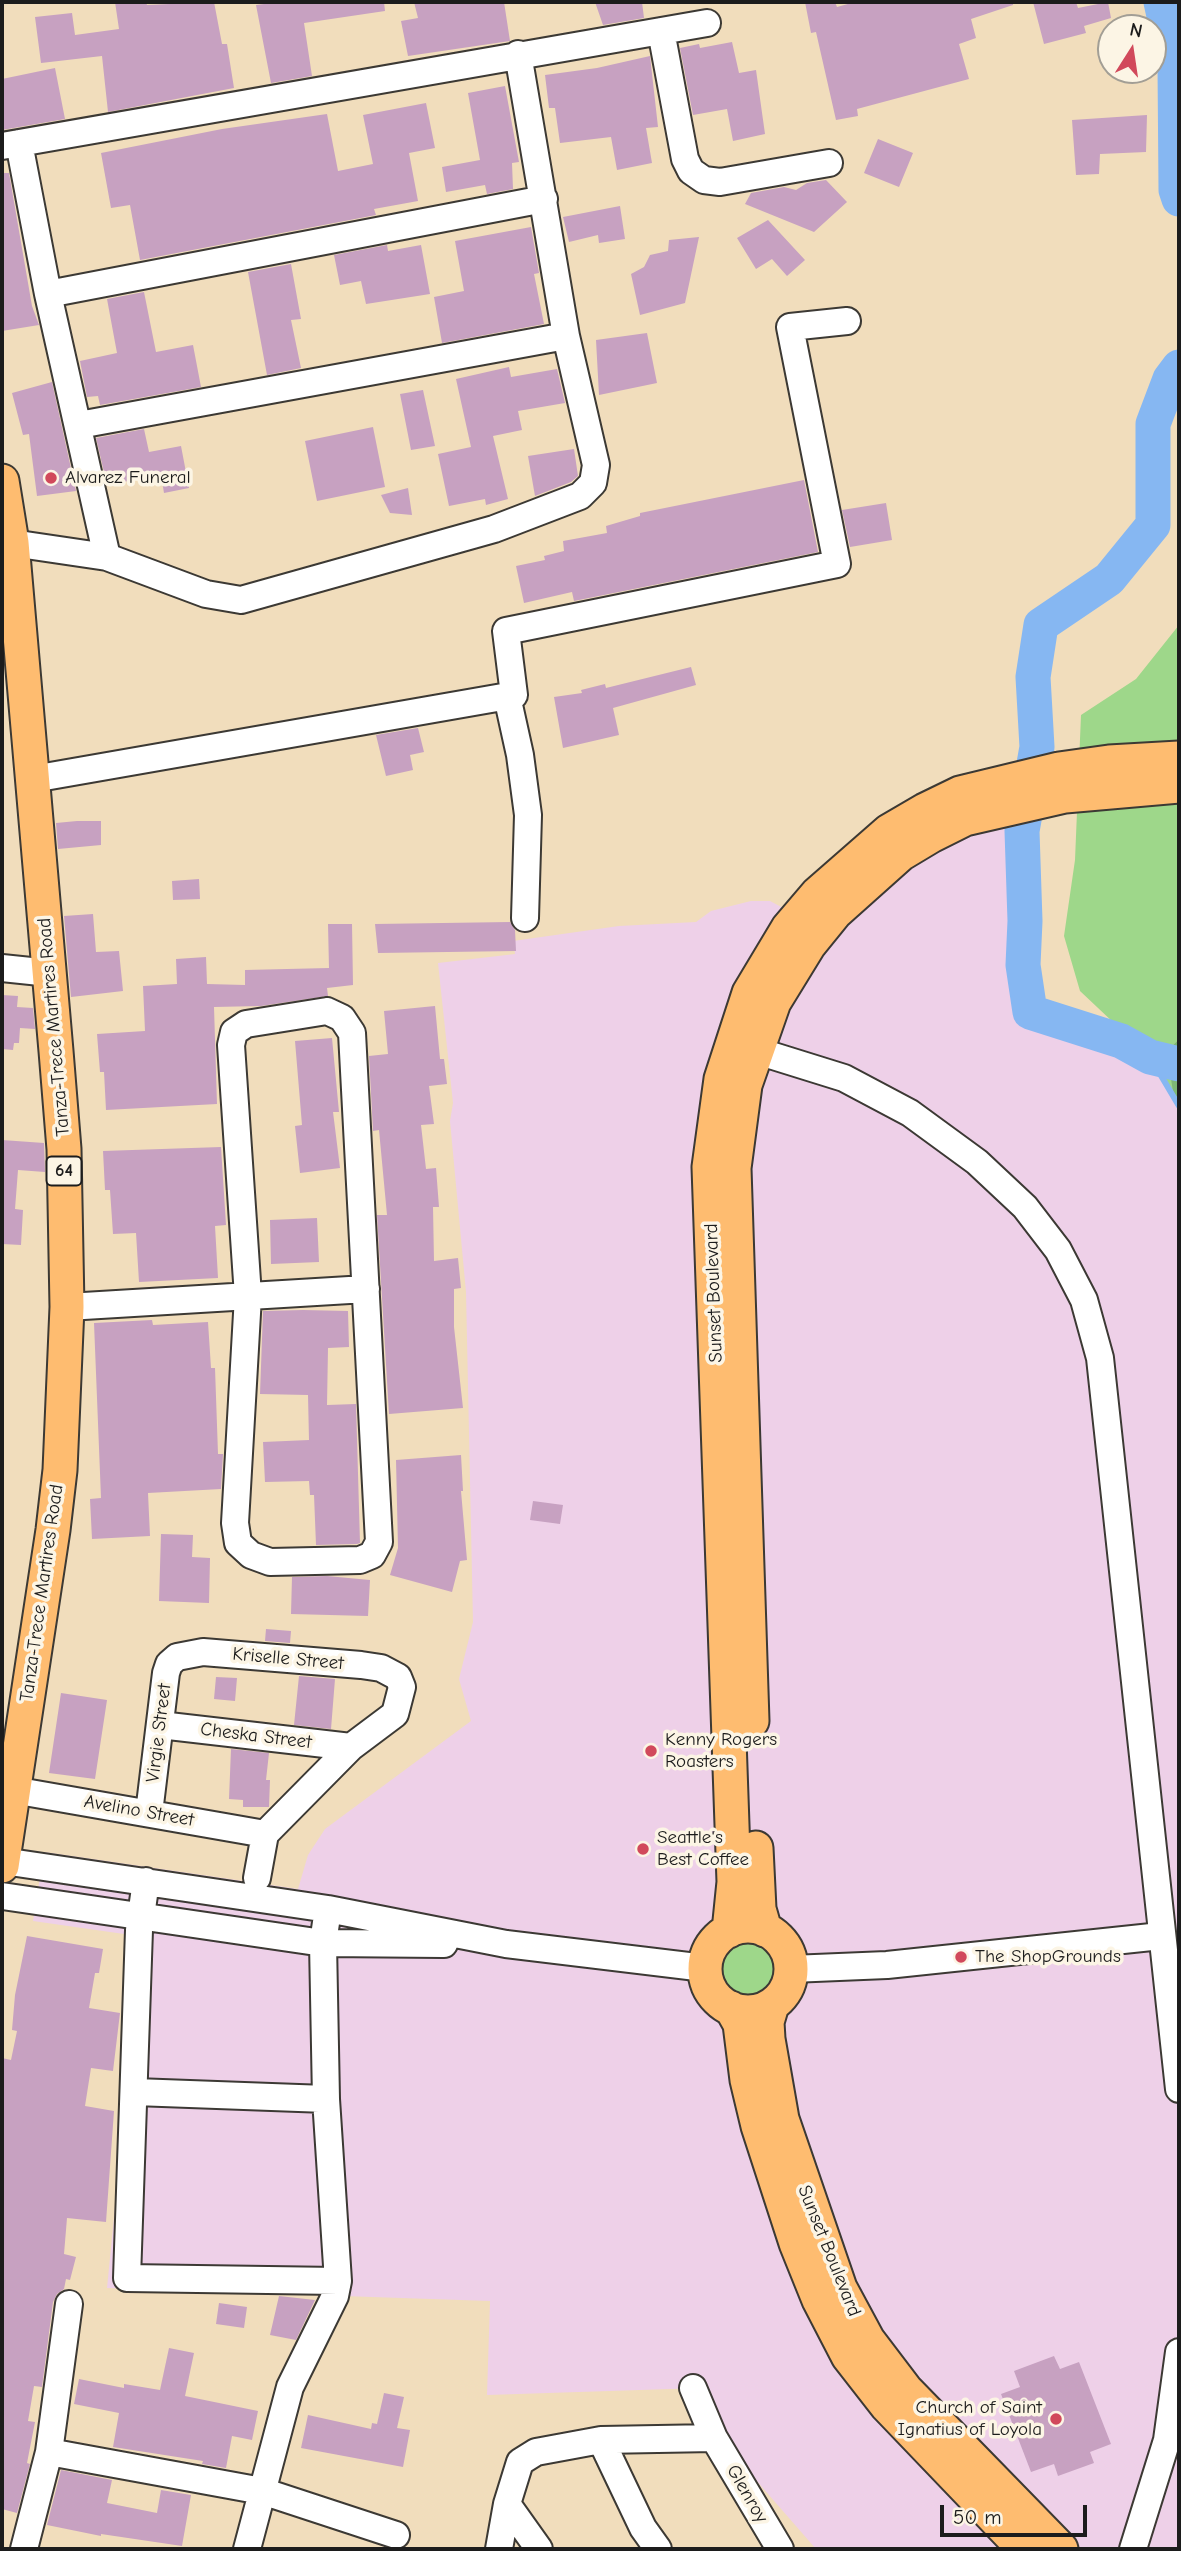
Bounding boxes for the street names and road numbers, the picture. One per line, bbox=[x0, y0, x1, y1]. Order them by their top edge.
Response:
street label: Tanza-Trece Martires Road bbox=[33, 917, 75, 1137]
road number: 64 bbox=[46, 1156, 82, 1186]
street label: Sunset Boulevard bbox=[700, 1223, 728, 1363]
street label: Tanza-Trece Martires Road bbox=[15, 1483, 69, 1703]
street label: Kriselle Street bbox=[231, 1643, 345, 1675]
street label: Virgie Street bbox=[142, 1682, 176, 1784]
street label: Cheska Street bbox=[199, 1718, 313, 1754]
street label: Avelino Street bbox=[82, 1790, 196, 1832]
street label: Sunset Boulevard bbox=[792, 2182, 866, 2320]
street label: Glenroy bbox=[721, 2461, 773, 2527]

